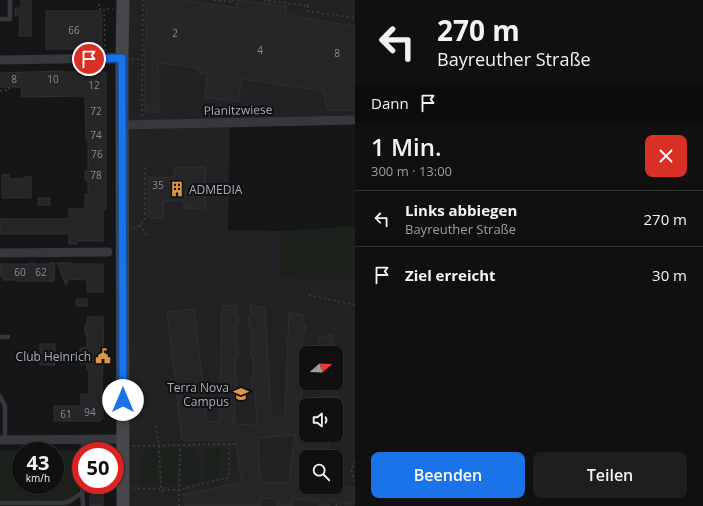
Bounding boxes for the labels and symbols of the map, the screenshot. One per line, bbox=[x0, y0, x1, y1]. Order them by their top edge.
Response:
house number: 66 bbox=[68, 23, 80, 37]
house number: 2 bbox=[172, 26, 178, 40]
pin bbox=[72, 42, 106, 76]
house number: 4 bbox=[257, 43, 263, 57]
house number: 8 bbox=[334, 46, 340, 60]
house number: 8 bbox=[11, 72, 17, 86]
house number: 10 bbox=[47, 72, 59, 86]
house number: 12 bbox=[88, 78, 100, 92]
street label: Planitzwiese bbox=[203, 101, 273, 119]
house number: 72 bbox=[90, 104, 102, 118]
house number: 74 bbox=[90, 128, 102, 142]
house number: 76 bbox=[91, 147, 103, 161]
house number: 78 bbox=[90, 168, 102, 182]
house number: 35 bbox=[152, 178, 164, 192]
building icon: ADMEDIA bbox=[168, 180, 186, 198]
place label: ADMEDIA bbox=[189, 181, 243, 198]
house number: 60 bbox=[14, 265, 26, 279]
house number: 62 bbox=[35, 265, 47, 279]
north arrow bbox=[299, 346, 343, 390]
public building icon: Club Heinrich bbox=[94, 347, 112, 365]
place label: Club Heinrich bbox=[16, 348, 91, 365]
position arrow bbox=[102, 379, 144, 421]
place label: Terra Nova Campus bbox=[167, 379, 229, 410]
school or university icon: Terra Nova Campus bbox=[232, 385, 250, 403]
house number: 94 bbox=[84, 405, 96, 419]
house number: 61 bbox=[60, 407, 72, 421]
speed limit sign: 50 bbox=[72, 442, 124, 494]

